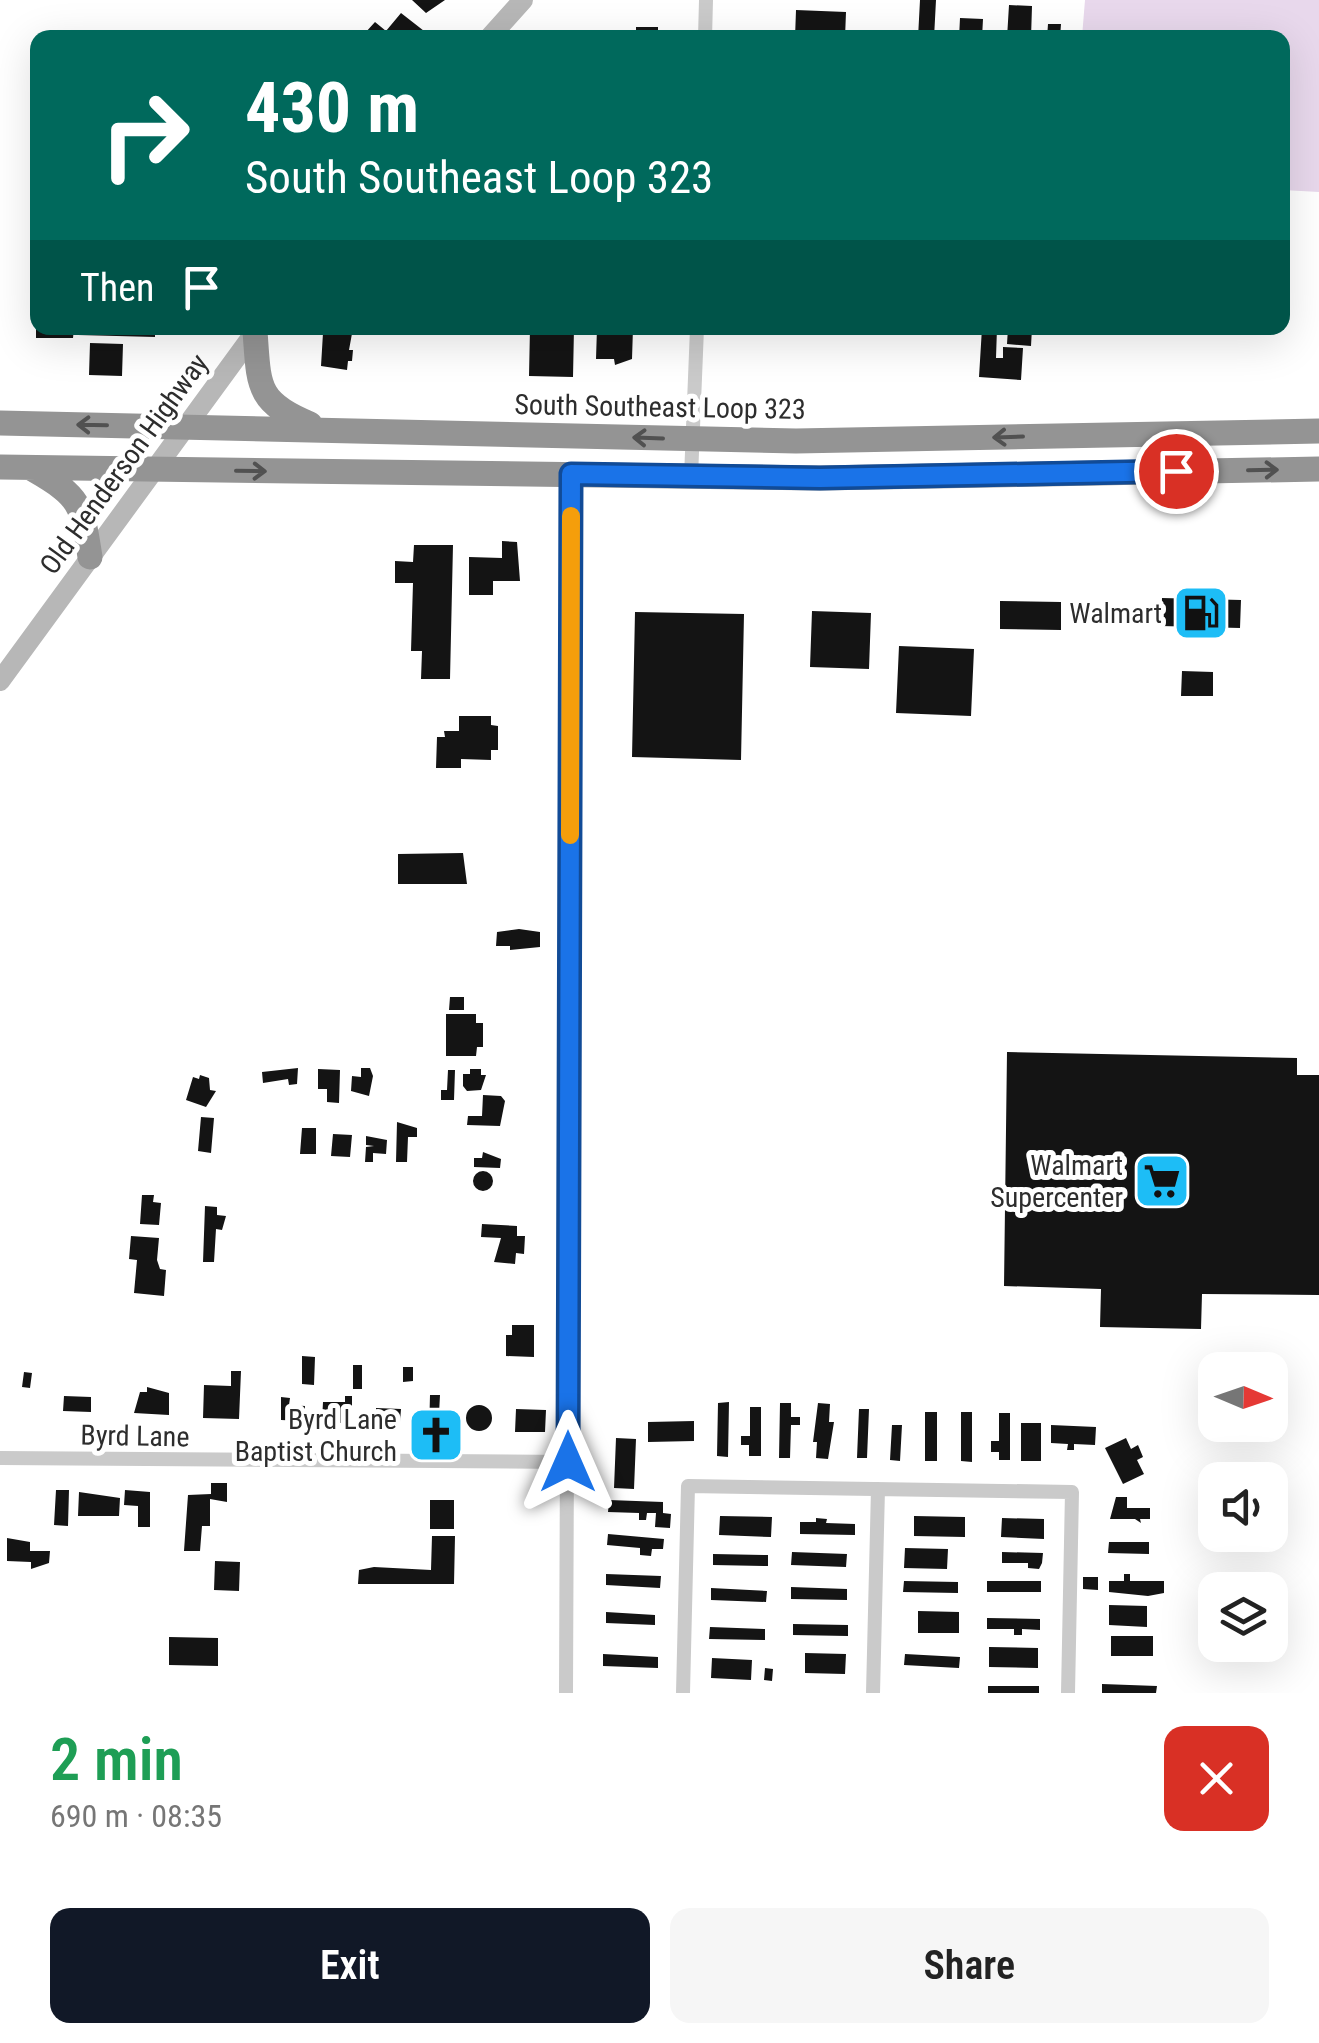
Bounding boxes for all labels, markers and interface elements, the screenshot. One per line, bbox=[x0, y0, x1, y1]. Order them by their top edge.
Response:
text: 430 m bbox=[245, 67, 419, 149]
icon: right bbox=[80, 70, 210, 200]
text: South Southeast Loop 323 bbox=[245, 151, 713, 204]
icon: arrive bbox=[174, 260, 229, 315]
text: Then bbox=[80, 266, 154, 310]
street label: Old Henderson Highway bbox=[33, 347, 215, 581]
street label: South Southeast Loop 323 bbox=[514, 388, 806, 426]
one-way arrow bbox=[77, 415, 109, 434]
one-way arrow bbox=[992, 427, 1024, 446]
one-way arrow bbox=[633, 428, 665, 447]
pin bbox=[1134, 429, 1219, 514]
icon: arrive bbox=[1149, 444, 1204, 499]
one-way arrow bbox=[1247, 460, 1279, 479]
one-way arrow bbox=[235, 462, 267, 481]
fuel station icon: Walmart bbox=[1171, 583, 1231, 643]
place label: Walmart bbox=[1069, 597, 1162, 630]
place label: Walmart Supercenter bbox=[990, 1149, 1123, 1214]
supermarket icon: Walmart Supercenter bbox=[1132, 1151, 1192, 1211]
north arrow bbox=[1198, 1352, 1288, 1442]
map controls bbox=[1198, 1352, 1288, 1662]
place label: Byrd Lane Baptist Church bbox=[235, 1403, 397, 1468]
church icon: Byrd Lane Baptist Church bbox=[406, 1405, 466, 1465]
position arrow bbox=[516, 1410, 620, 1514]
street label: Byrd Lane bbox=[80, 1419, 190, 1453]
button: sound bbox=[1198, 1462, 1288, 1552]
button: layers bbox=[1198, 1572, 1288, 1662]
text: 2 min bbox=[50, 1724, 183, 1795]
button: close bbox=[1164, 1726, 1269, 1831]
text: 690 m · 08:35 bbox=[50, 1797, 222, 1835]
button: Exit bbox=[50, 1908, 650, 2023]
button: Share bbox=[670, 1908, 1269, 2023]

